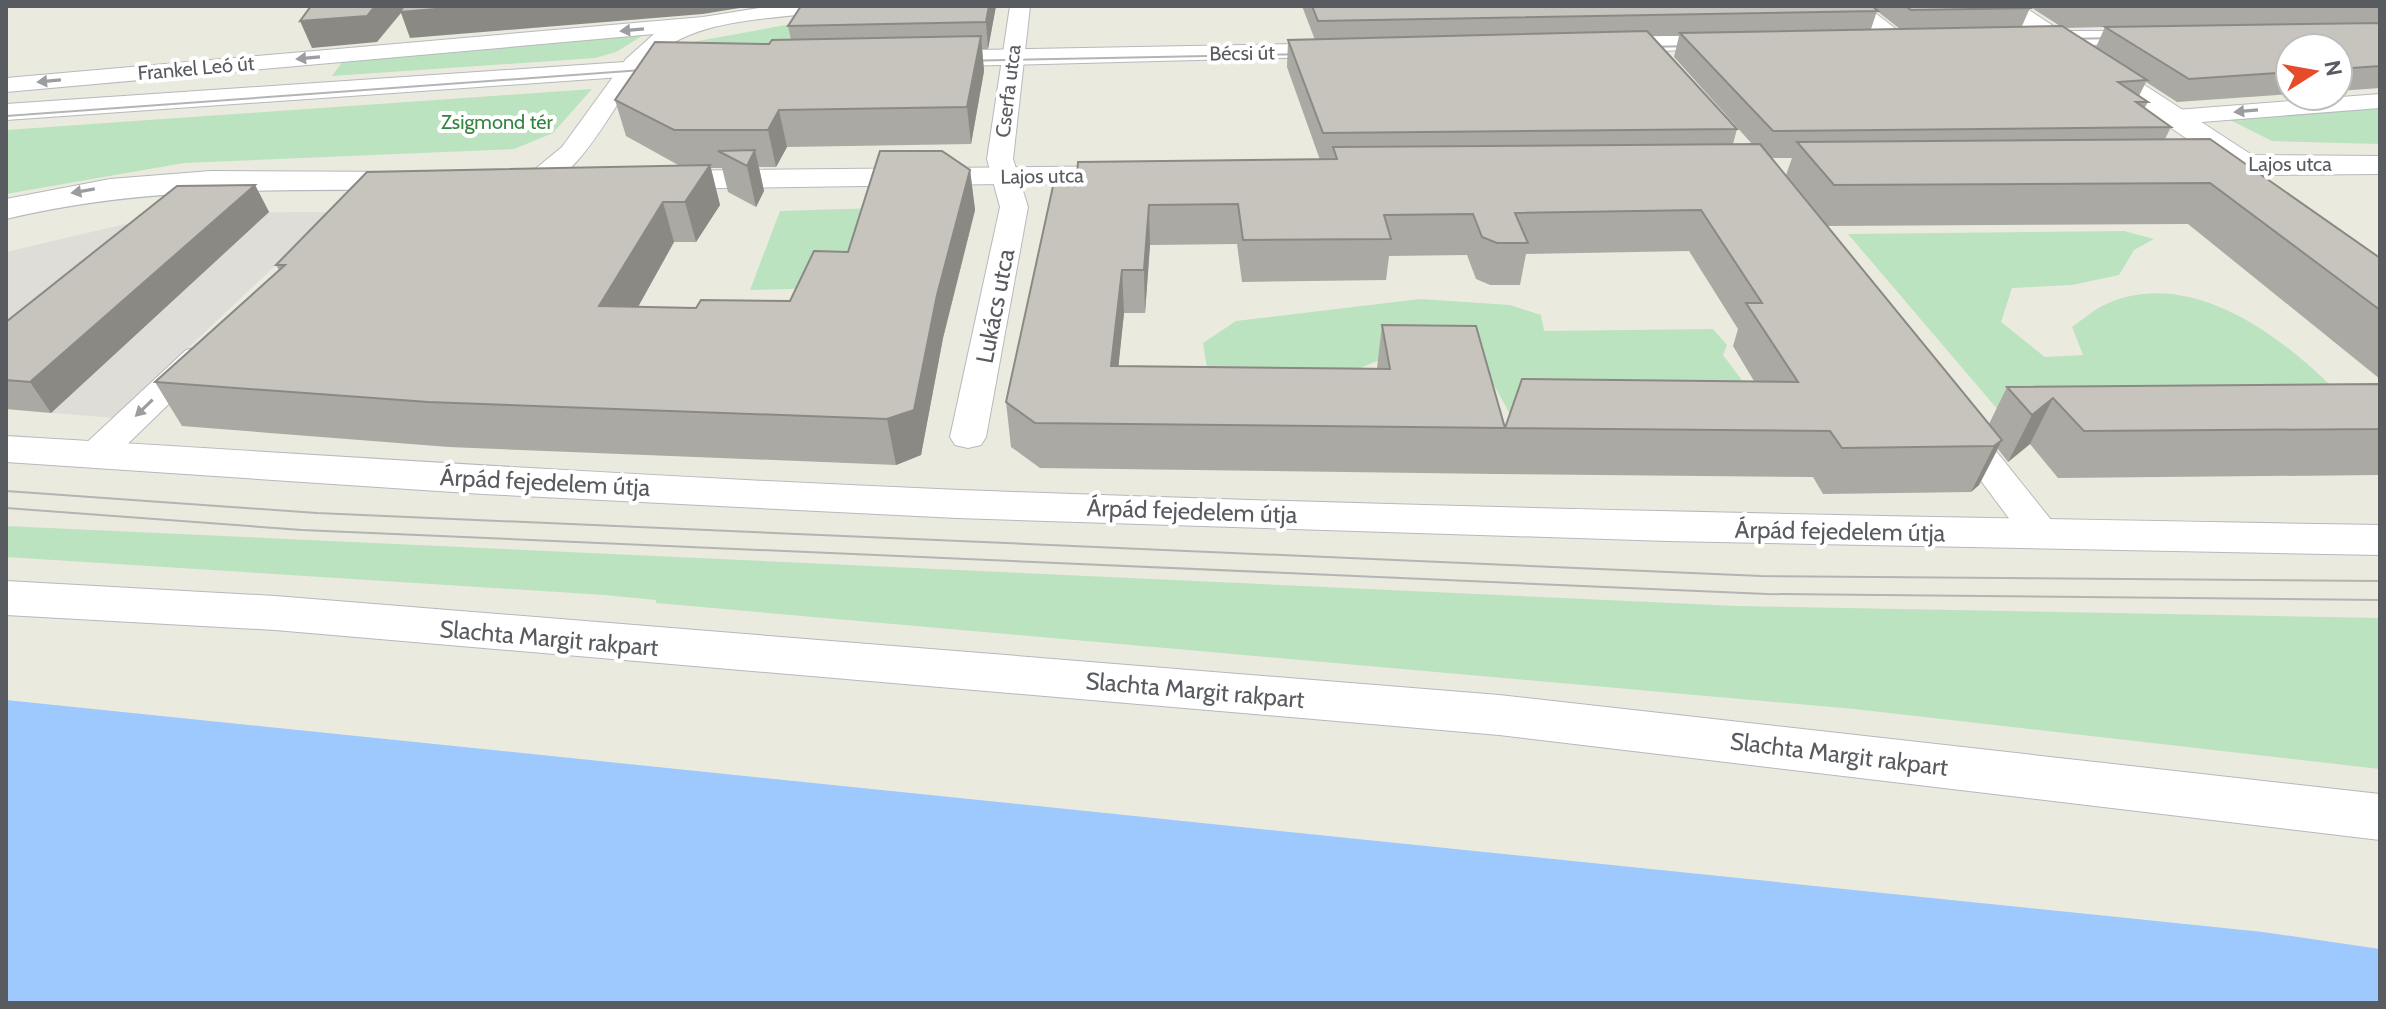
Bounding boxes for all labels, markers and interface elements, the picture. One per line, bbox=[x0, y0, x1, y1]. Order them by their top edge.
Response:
one-way arrow bbox=[619, 23, 644, 36]
north arrow bbox=[2274, 32, 2354, 112]
street label: Bécsi út bbox=[1209, 40, 1275, 66]
street label: Cserfa utca bbox=[990, 43, 1026, 139]
street label: Frankel Leó út bbox=[137, 51, 256, 85]
one-way arrow bbox=[295, 52, 320, 65]
text: N bbox=[2318, 58, 2348, 78]
one-way arrow bbox=[37, 75, 62, 88]
one-way arrow bbox=[2233, 105, 2258, 118]
park label: Zsigmond tér bbox=[441, 110, 554, 134]
street label: Lajos utca bbox=[2248, 152, 2332, 176]
street label: Lajos utca bbox=[1000, 163, 1084, 189]
one-way arrow bbox=[70, 186, 95, 198]
street label: Lukács utca bbox=[970, 246, 1020, 366]
one-way arrow bbox=[135, 399, 154, 417]
street label: Árpád fejedelem útja bbox=[439, 462, 651, 502]
street label: Árpád fejedelem útja bbox=[1086, 493, 1298, 529]
street label: Árpád fejedelem útja bbox=[1735, 515, 1946, 547]
street label: Slachta Margit rakpart bbox=[438, 614, 660, 662]
street label: Slachta Margit rakpart bbox=[1084, 666, 1306, 714]
street label: Slachta Margit rakpart bbox=[1728, 726, 1950, 782]

